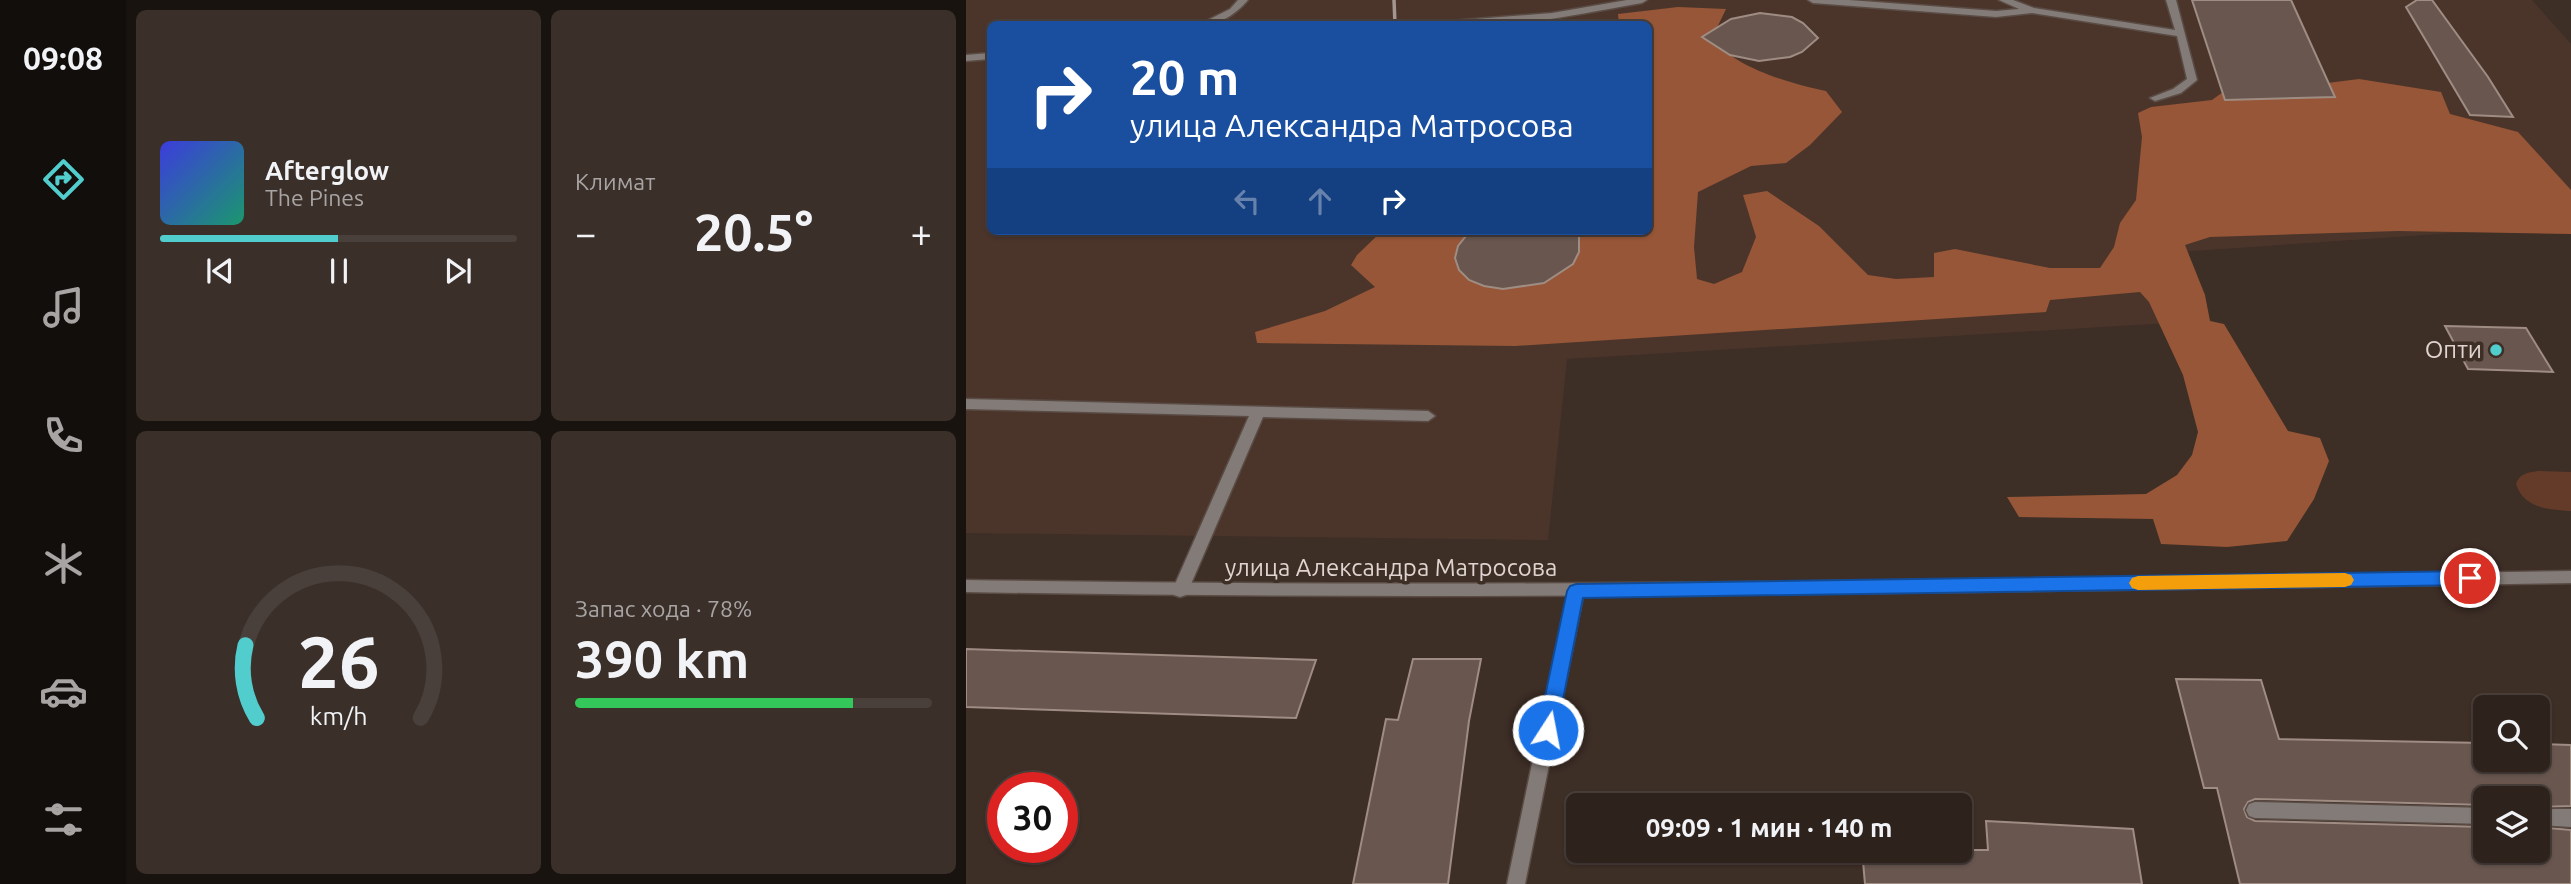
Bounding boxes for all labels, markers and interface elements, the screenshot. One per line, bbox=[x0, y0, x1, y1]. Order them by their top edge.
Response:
text: 09:08 bbox=[23, 40, 103, 76]
icon: right bbox=[1015, 49, 1106, 140]
text: 20 m bbox=[1130, 49, 1239, 104]
text: улица Александра Матросова bbox=[1130, 107, 1574, 143]
icon: directions bbox=[39, 155, 88, 204]
text: Afterglow bbox=[265, 156, 389, 185]
text: Климат bbox=[575, 169, 655, 194]
icon: left bbox=[1228, 182, 1266, 220]
icon: ahead bbox=[1301, 182, 1339, 220]
icon: right bbox=[1374, 182, 1412, 220]
text: The Pines bbox=[265, 185, 364, 210]
text: 20.5° bbox=[694, 203, 813, 261]
text: − bbox=[575, 212, 596, 254]
text: + bbox=[911, 212, 932, 254]
icon: previous bbox=[201, 252, 239, 290]
icon: pause bbox=[320, 252, 358, 290]
icon: next bbox=[439, 252, 477, 290]
icon: music bbox=[39, 283, 88, 332]
place label: Опти bbox=[2425, 336, 2482, 363]
marker: Опти bbox=[2488, 342, 2504, 358]
icon: phone bbox=[39, 411, 88, 460]
icon: climate bbox=[39, 539, 88, 588]
pin bbox=[2440, 548, 2500, 608]
street label: улица Александра Матросова bbox=[1225, 554, 1557, 581]
icon: arrive bbox=[2451, 559, 2489, 597]
text: Запас хода · 78% bbox=[575, 596, 752, 621]
text: 26 bbox=[297, 621, 380, 703]
text: 390 km bbox=[575, 630, 749, 688]
icon: car bbox=[39, 667, 88, 716]
position arrow bbox=[1511, 693, 1585, 767]
map controls bbox=[2473, 695, 2550, 863]
button: search bbox=[2473, 695, 2550, 772]
text: km/h bbox=[310, 702, 367, 730]
speed limit sign: 30 bbox=[987, 772, 1078, 863]
button: layers bbox=[2473, 786, 2550, 863]
icon: filters bbox=[39, 795, 88, 844]
text: 09:09 · 1 мин · 140 m bbox=[1646, 813, 1892, 842]

